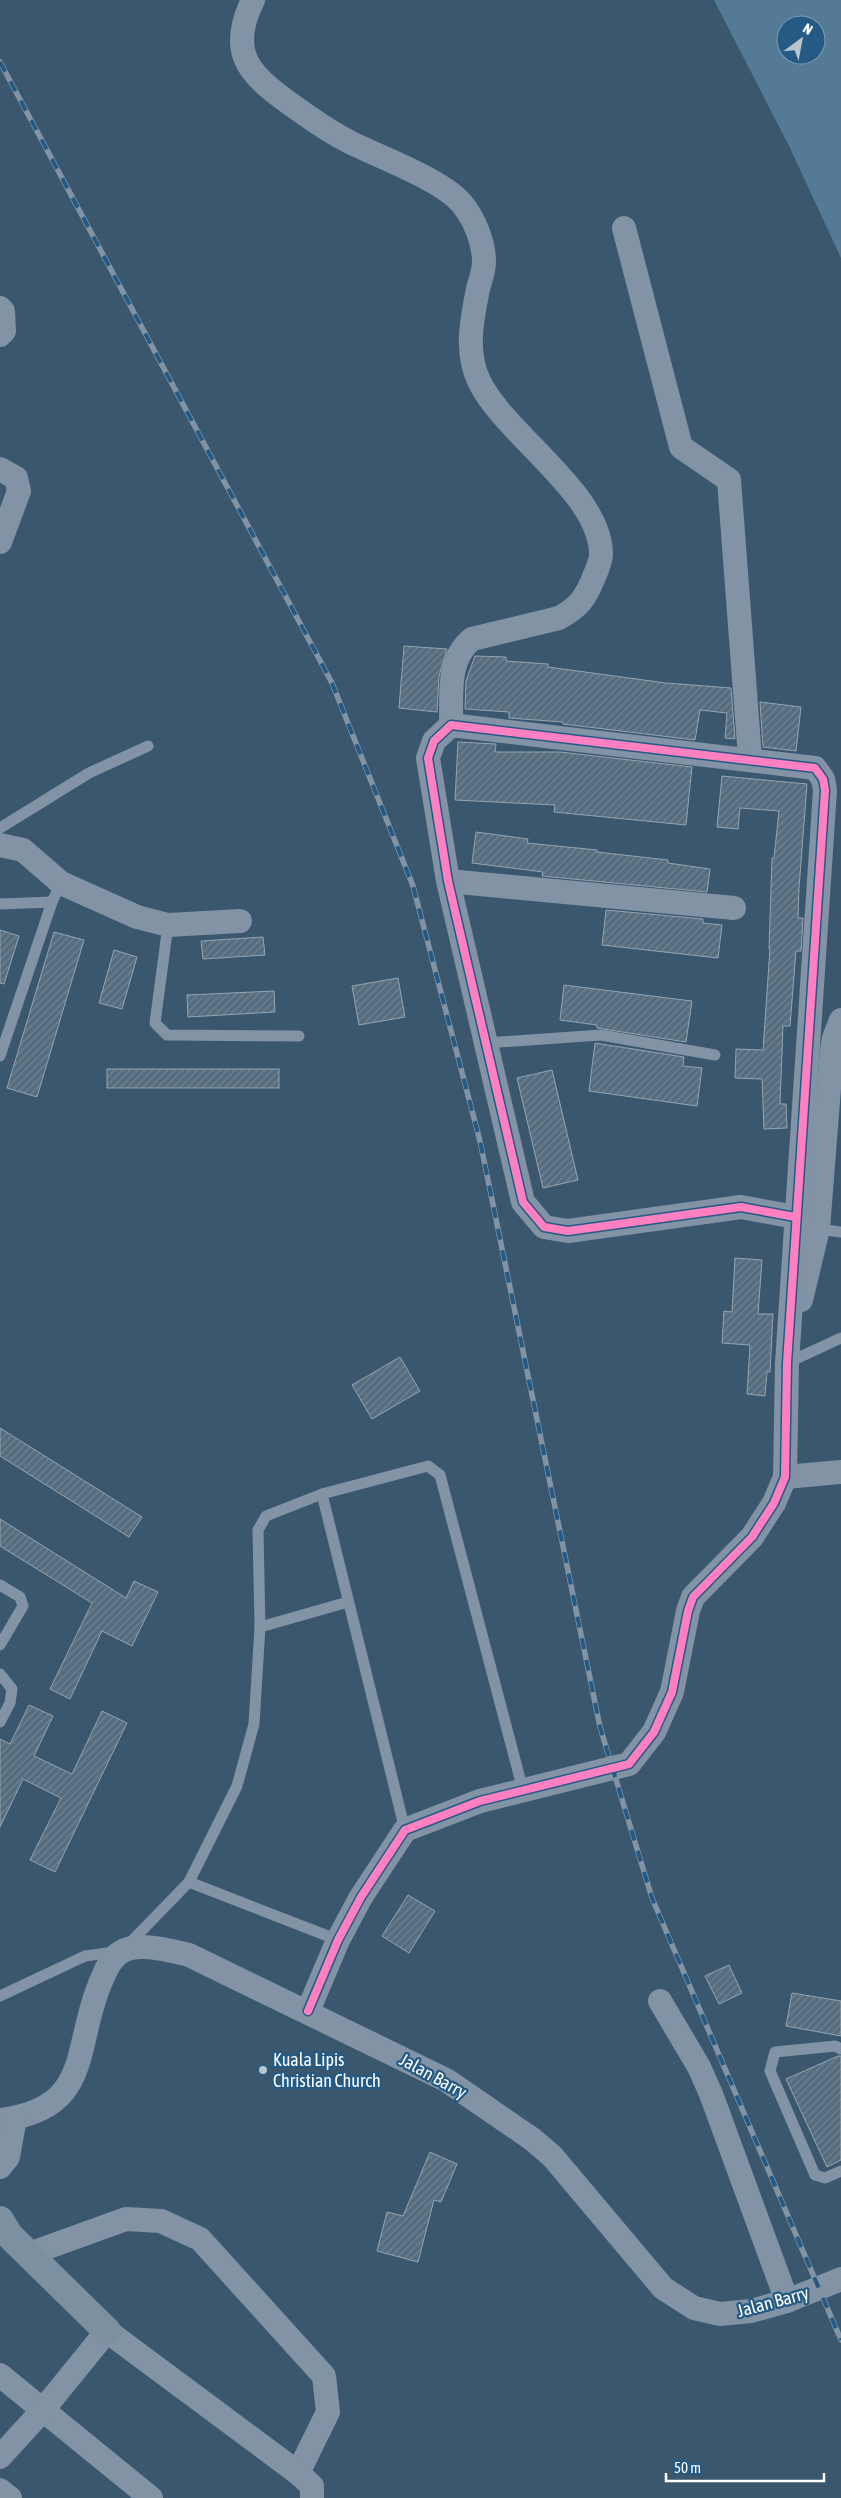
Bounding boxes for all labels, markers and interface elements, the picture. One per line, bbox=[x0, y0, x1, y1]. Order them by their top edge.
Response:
north arrow bbox=[776, 15, 826, 65]
text: N bbox=[800, 20, 816, 38]
place label: Kuala Lipis Christian Church bbox=[273, 2049, 381, 2091]
street label: Jalan Barry bbox=[396, 2049, 470, 2103]
marker: Kuala Lipis Christian Church bbox=[257, 2064, 269, 2076]
street label: Jalan Barry bbox=[735, 2282, 811, 2321]
scale bar bbox=[666, 2450, 824, 2482]
text: 50 m bbox=[674, 2459, 701, 2476]

